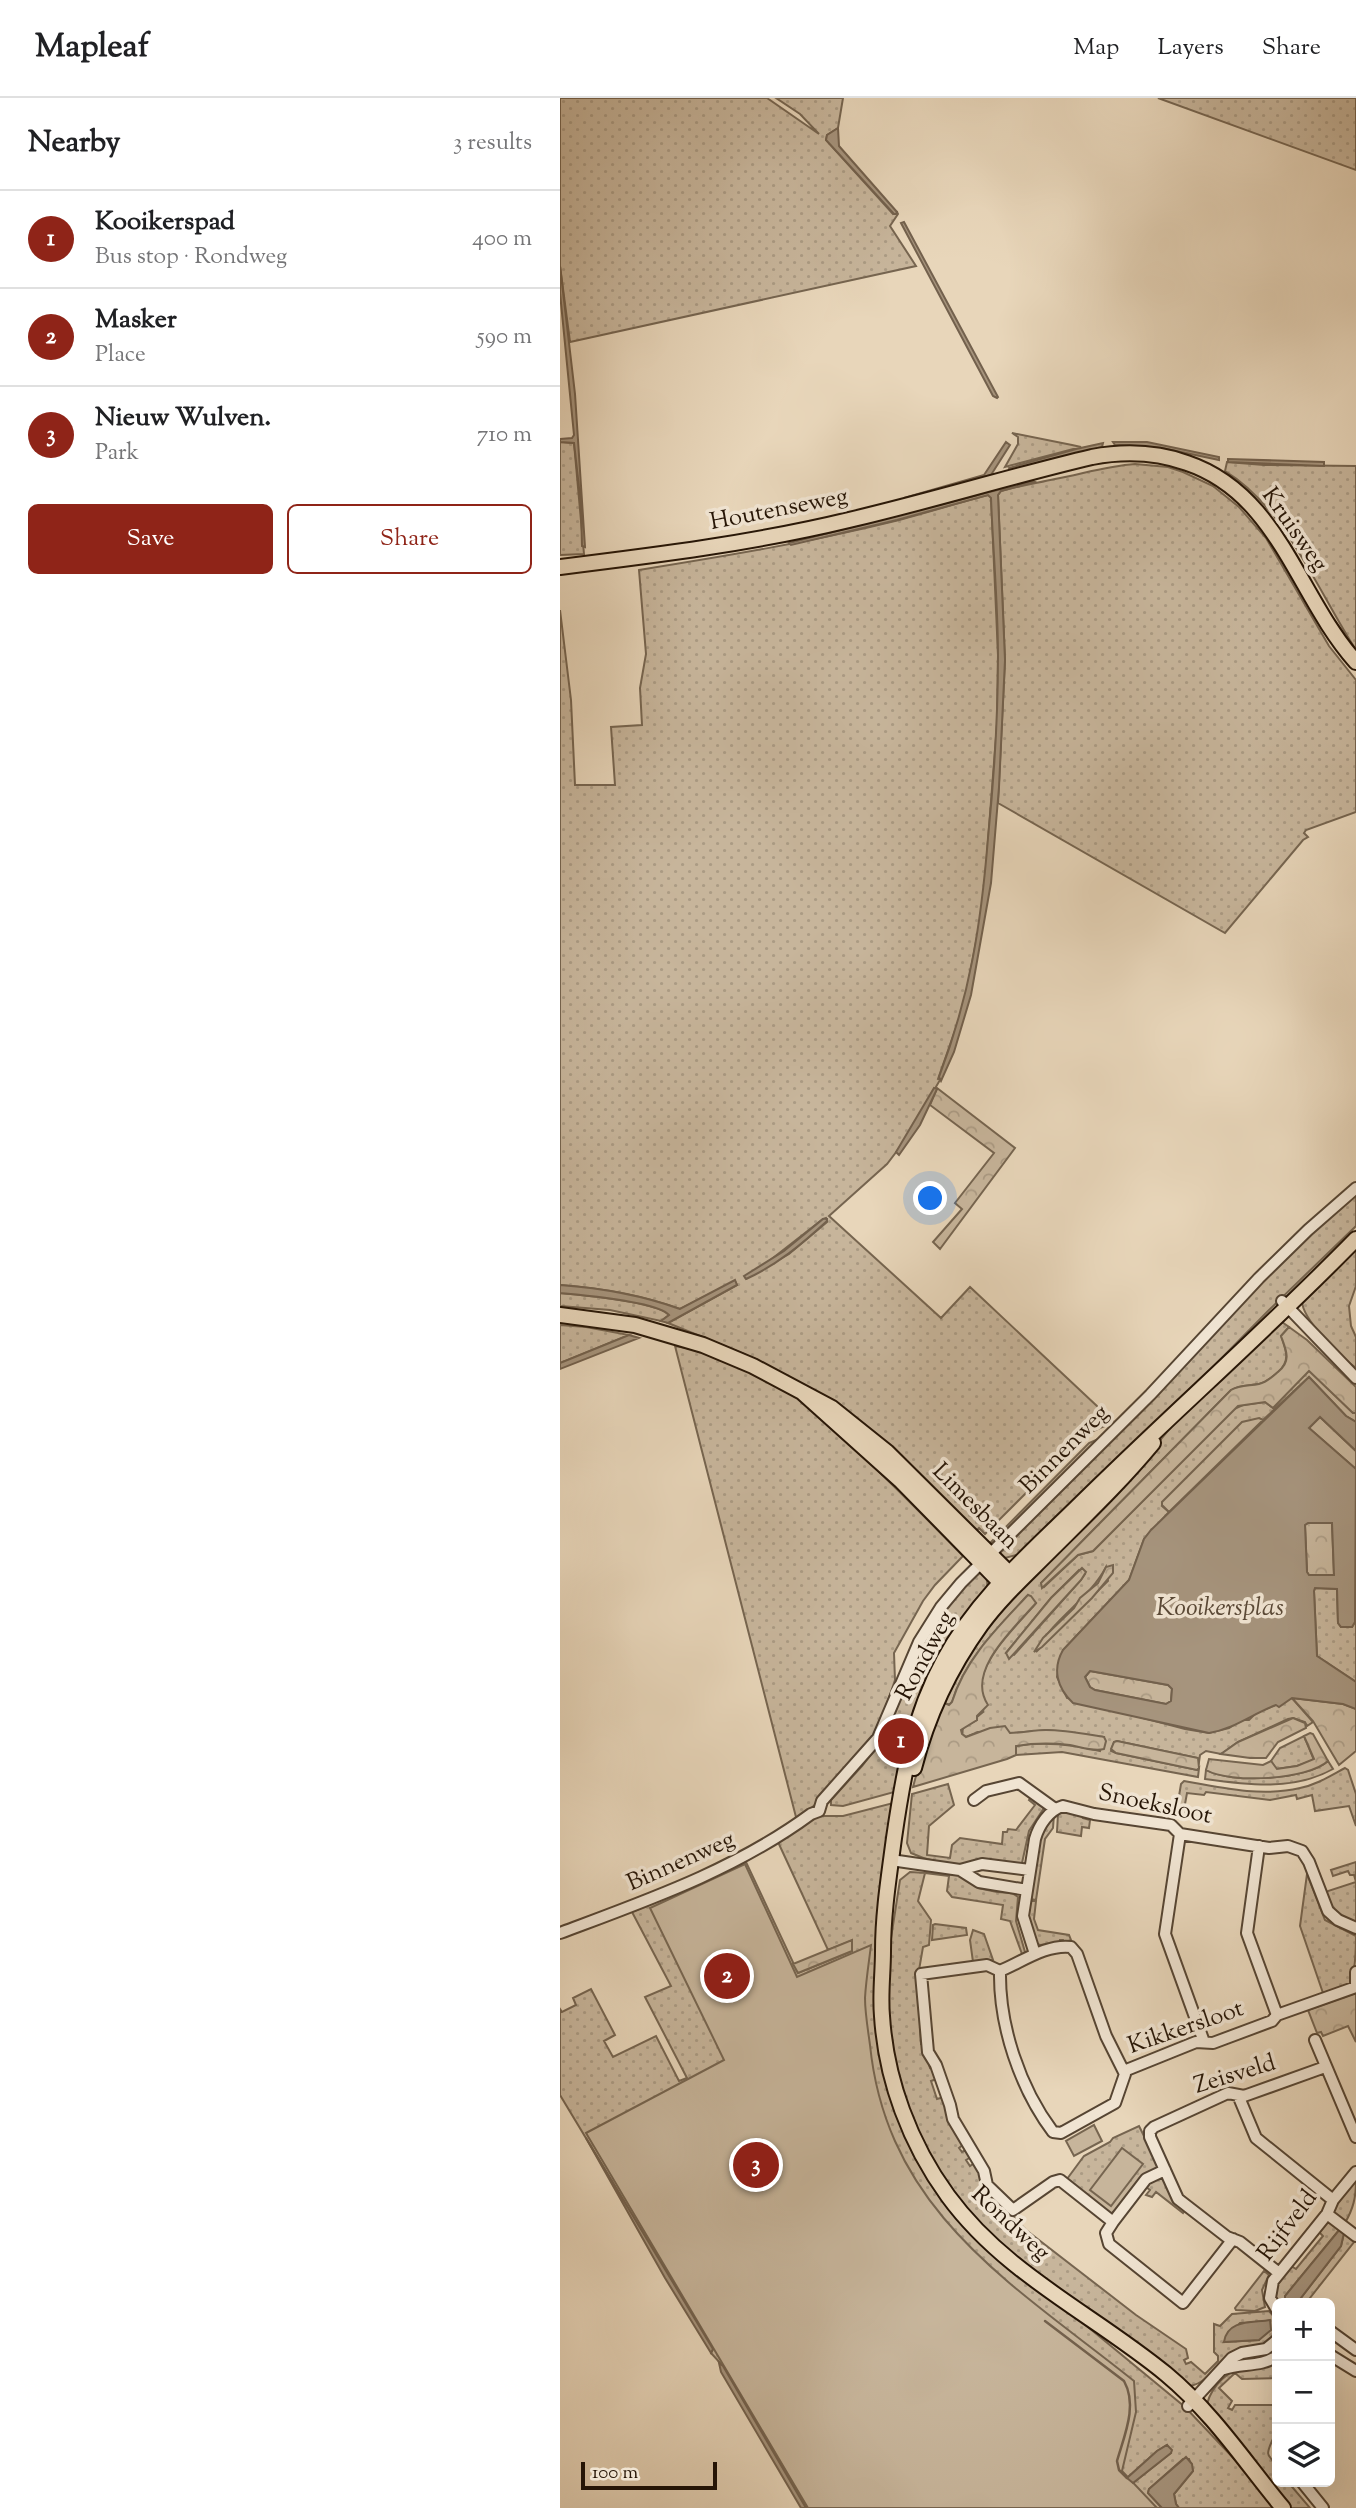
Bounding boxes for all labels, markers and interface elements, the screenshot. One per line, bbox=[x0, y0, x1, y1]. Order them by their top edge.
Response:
text: Mapleaf bbox=[35, 24, 149, 72]
text: Map bbox=[1073, 31, 1119, 65]
text: Layers bbox=[1157, 31, 1224, 65]
text: Share bbox=[1262, 31, 1321, 65]
text: Nearby bbox=[28, 122, 120, 165]
text: 3 results bbox=[453, 127, 532, 160]
text: Kooikerspad bbox=[95, 204, 235, 241]
text: 1 bbox=[47, 223, 55, 256]
text: 400 m bbox=[472, 223, 532, 256]
text: Bus stop · Rondweg bbox=[95, 241, 287, 274]
text: Masker bbox=[95, 302, 177, 339]
text: 2 bbox=[46, 321, 56, 354]
text: 590 m bbox=[477, 321, 532, 354]
text: Place bbox=[95, 339, 146, 372]
text: Nieuw Wulven. bbox=[95, 400, 271, 437]
text: 3 bbox=[46, 419, 56, 452]
text: 710 m bbox=[477, 419, 532, 452]
text: Park bbox=[95, 437, 139, 470]
street label: Houtenseweg bbox=[707, 480, 851, 540]
street label: Kruisweg bbox=[1253, 481, 1336, 579]
button: Save bbox=[28, 504, 273, 574]
button: Share bbox=[287, 504, 532, 574]
your location bbox=[913, 1181, 947, 1215]
street label: Binnenweg bbox=[1012, 1397, 1118, 1503]
street label: Limesbaan bbox=[924, 1456, 1026, 1558]
water label: Kooikersplas bbox=[1156, 1590, 1284, 1627]
street label: Rondweg bbox=[888, 1605, 964, 1707]
pin: 1 bbox=[878, 1715, 924, 1767]
street label: Snoeksloot bbox=[1095, 1776, 1215, 1834]
street label: Binnenweg bbox=[622, 1823, 741, 1901]
pin: 2 bbox=[704, 1950, 750, 2002]
street label: Kikkersloot bbox=[1124, 1992, 1248, 2064]
street label: Zeisveld bbox=[1190, 2046, 1280, 2104]
pin: 3 bbox=[733, 2139, 779, 2191]
street label: Rondweg bbox=[963, 2178, 1057, 2270]
street label: Rijfveld bbox=[1250, 2183, 1326, 2269]
map controls bbox=[1272, 2298, 1335, 2487]
button: + bbox=[1272, 2298, 1335, 2361]
button: − bbox=[1272, 2361, 1335, 2424]
button: layers bbox=[1272, 2424, 1335, 2487]
scale bar bbox=[581, 2459, 718, 2491]
text: 100 m bbox=[592, 2460, 638, 2487]

